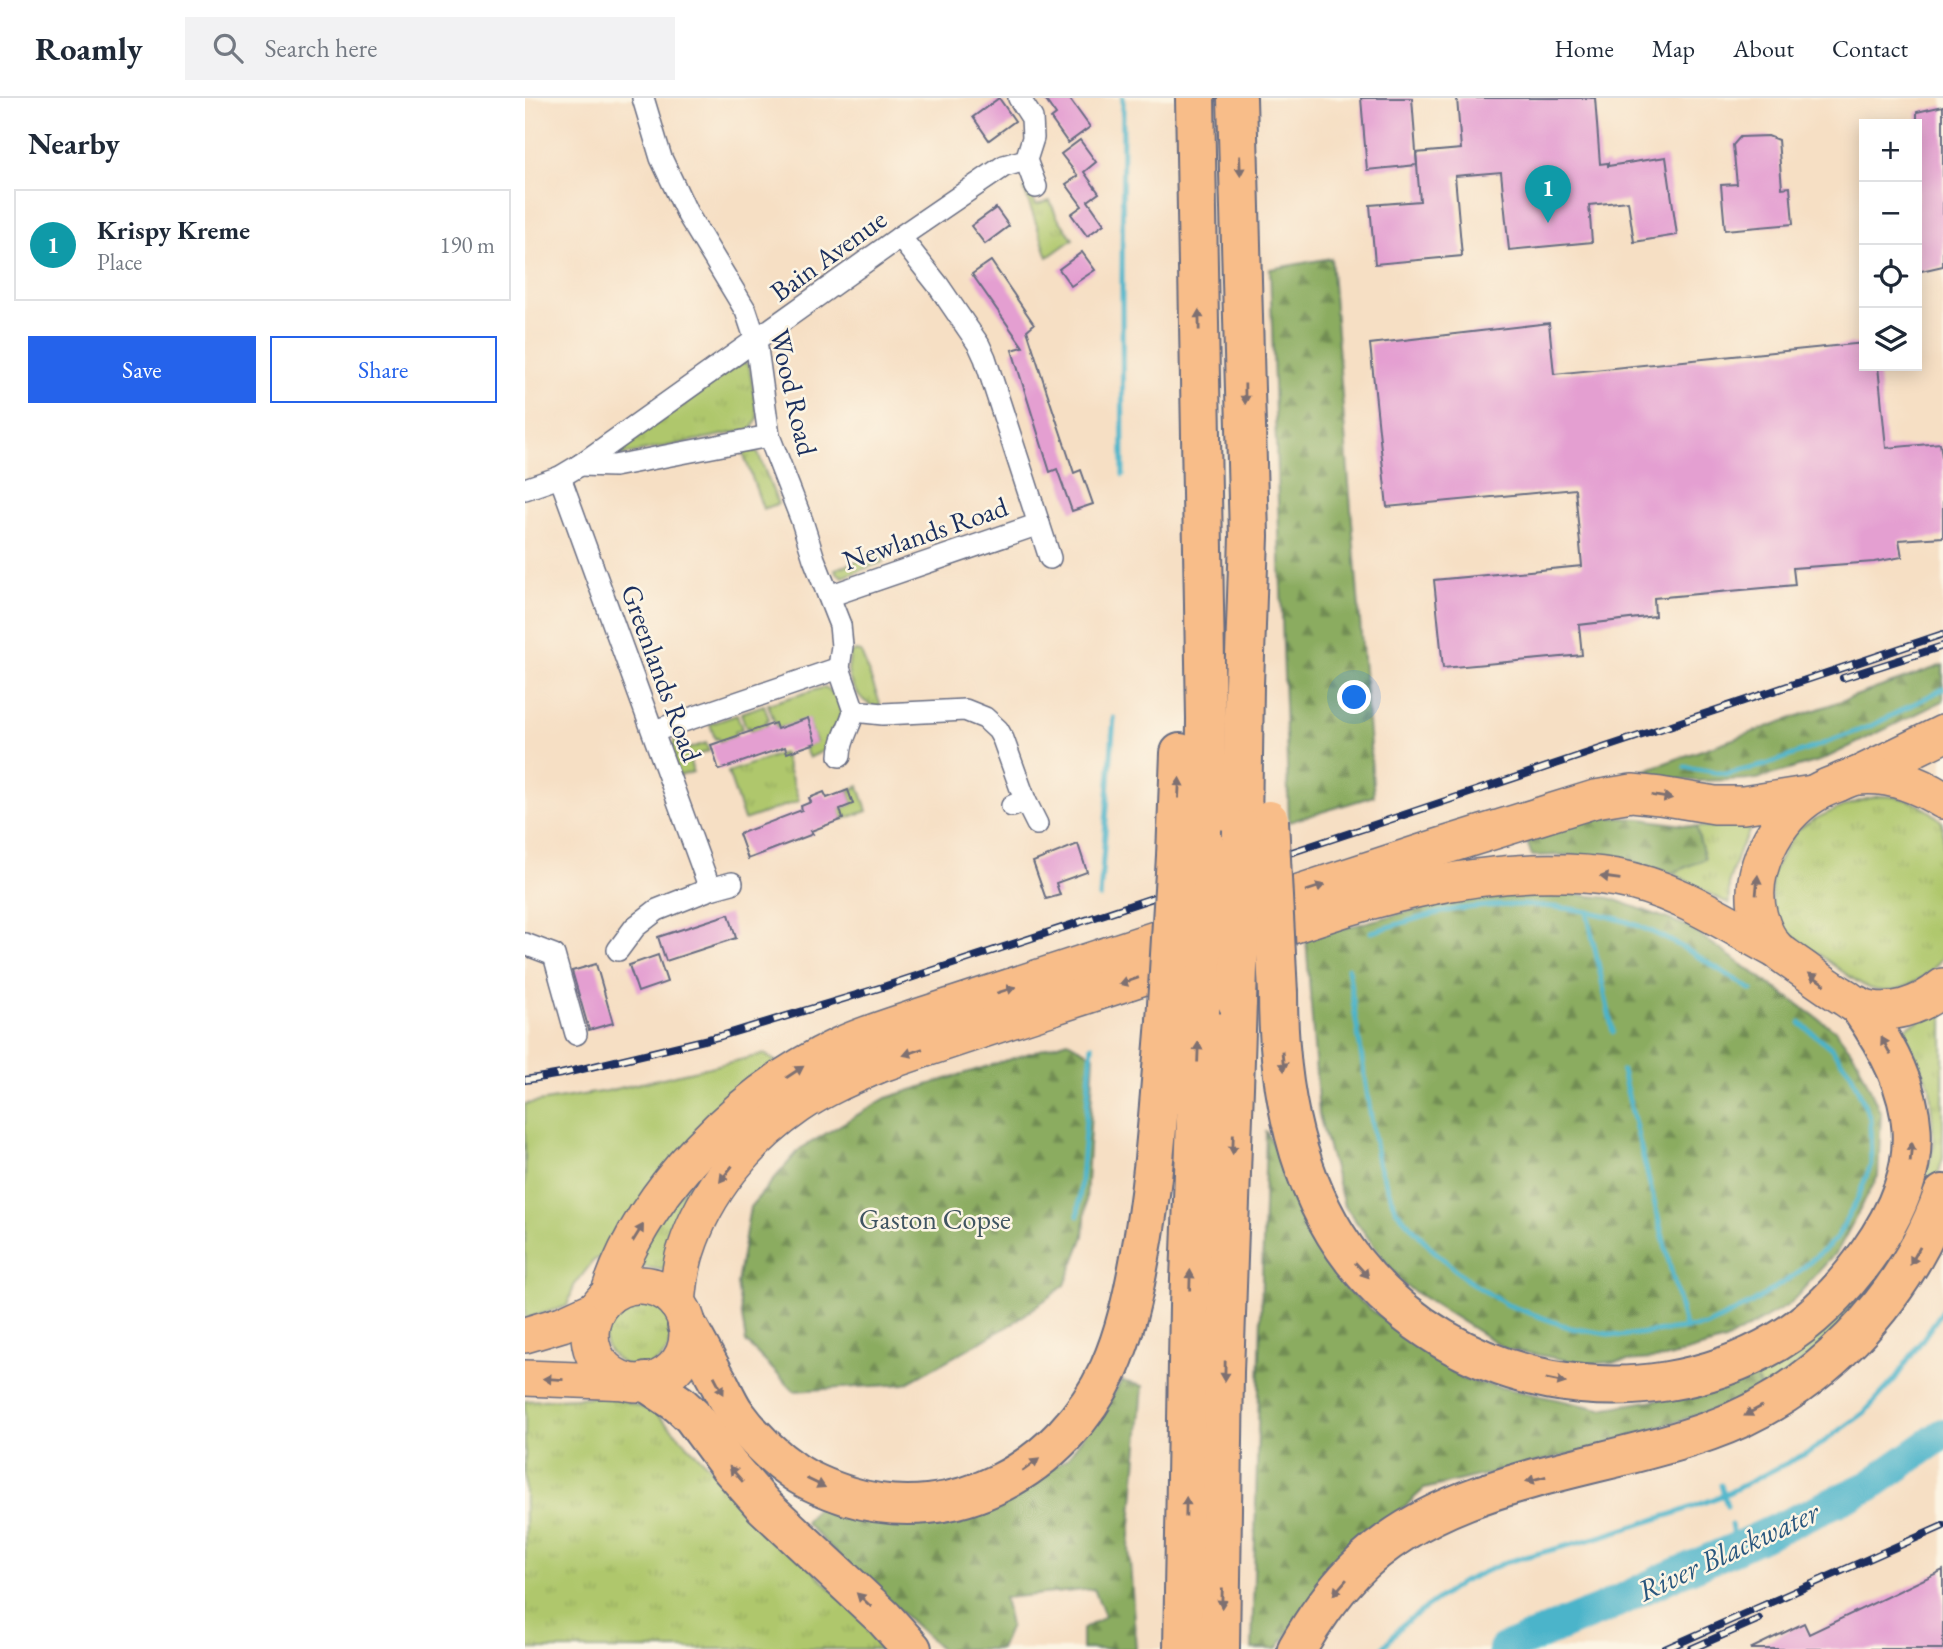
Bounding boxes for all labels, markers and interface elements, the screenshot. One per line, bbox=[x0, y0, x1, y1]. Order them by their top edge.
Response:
search box bbox=[185, 17, 675, 80]
text: Roamly bbox=[35, 27, 143, 70]
icon: search bbox=[209, 29, 247, 67]
text: Search here bbox=[265, 31, 377, 65]
text: Home bbox=[1554, 33, 1614, 64]
text: Map bbox=[1652, 33, 1695, 64]
text: About bbox=[1733, 33, 1794, 64]
text: Contact bbox=[1832, 33, 1908, 64]
map controls bbox=[1859, 119, 1922, 371]
button: + bbox=[1859, 119, 1922, 182]
text: Nearby bbox=[28, 124, 120, 163]
one-way arrow bbox=[1234, 155, 1245, 177]
pin: 1 bbox=[1525, 165, 1571, 223]
button: − bbox=[1859, 182, 1922, 245]
street label: Bain Avenue bbox=[763, 201, 893, 309]
text: Krispy Kreme bbox=[97, 213, 250, 247]
text: 1 bbox=[47, 230, 59, 260]
text: 190 m bbox=[439, 230, 495, 260]
button: locate bbox=[1859, 245, 1922, 308]
text: Place bbox=[97, 247, 142, 277]
button: layers bbox=[1859, 308, 1922, 371]
one-way arrow bbox=[1194, 309, 1205, 331]
street label: Wood Road bbox=[762, 325, 826, 460]
button: Save bbox=[28, 336, 256, 403]
button: Share bbox=[270, 336, 497, 403]
one-way arrow bbox=[1240, 383, 1251, 405]
street label: Newlands Road bbox=[838, 488, 1013, 578]
street label: Greenlands Road bbox=[613, 579, 711, 767]
your location bbox=[1337, 680, 1371, 714]
one-way arrow bbox=[1173, 777, 1184, 799]
one-way arrow bbox=[1651, 791, 1673, 802]
one-way arrow bbox=[1599, 872, 1621, 883]
one-way arrow bbox=[1752, 874, 1763, 896]
one-way arrow bbox=[1305, 882, 1326, 893]
one-way arrow bbox=[1808, 972, 1826, 986]
one-way arrow bbox=[1119, 976, 1140, 987]
one-way arrow bbox=[996, 984, 1017, 994]
one-way arrow bbox=[1880, 1036, 1891, 1056]
one-way arrow bbox=[1193, 1041, 1204, 1063]
one-way arrow bbox=[903, 1047, 924, 1058]
one-way arrow bbox=[1278, 1050, 1289, 1072]
one-way arrow bbox=[785, 1066, 804, 1079]
one-way arrow bbox=[1227, 1133, 1238, 1155]
one-way arrow bbox=[1906, 1141, 1917, 1163]
one-way arrow bbox=[718, 1164, 733, 1182]
park label: Gaston Copse bbox=[859, 1201, 1011, 1237]
one-way arrow bbox=[631, 1223, 644, 1243]
one-way arrow bbox=[1909, 1246, 1921, 1266]
one-way arrow bbox=[1354, 1261, 1370, 1278]
one-way arrow bbox=[1184, 1269, 1196, 1291]
one-way arrow bbox=[1219, 1360, 1230, 1382]
one-way arrow bbox=[541, 1373, 563, 1384]
one-way arrow bbox=[713, 1375, 725, 1395]
one-way arrow bbox=[1545, 1376, 1567, 1387]
one-way arrow bbox=[1743, 1405, 1762, 1417]
one-way arrow bbox=[1022, 1458, 1040, 1472]
one-way arrow bbox=[729, 1465, 744, 1482]
one-way arrow bbox=[1525, 1474, 1547, 1485]
one-way arrow bbox=[806, 1477, 826, 1489]
water label: River Blackwater bbox=[1631, 1491, 1827, 1610]
one-way arrow bbox=[1180, 1496, 1192, 1518]
one-way arrow bbox=[1333, 1578, 1348, 1595]
one-way arrow bbox=[1216, 1588, 1227, 1610]
one-way arrow bbox=[856, 1591, 873, 1608]

